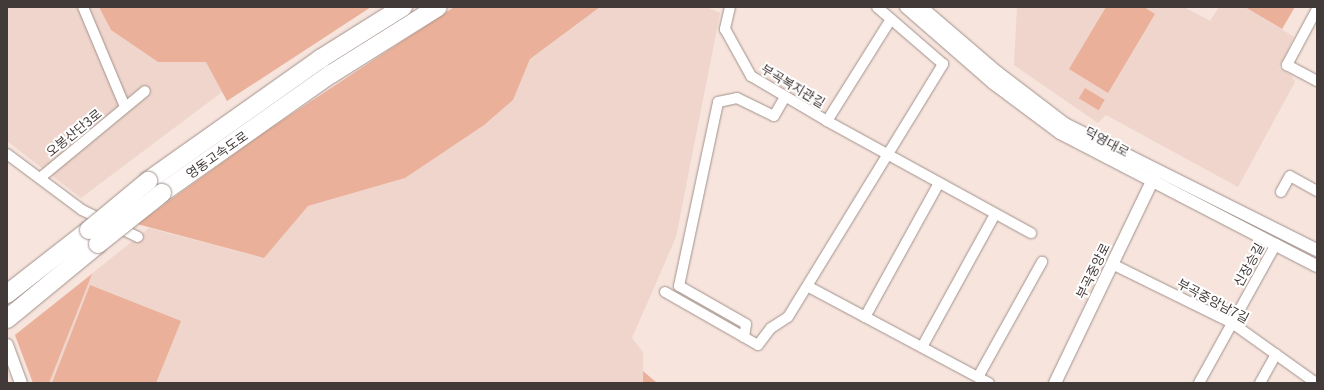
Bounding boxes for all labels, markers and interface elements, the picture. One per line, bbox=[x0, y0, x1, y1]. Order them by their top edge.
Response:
street label: 부곡복지관길 bbox=[758, 61, 828, 111]
street label: 오봉산단3로 bbox=[43, 106, 105, 160]
street label: 덕영대로 bbox=[1082, 124, 1132, 160]
street label: 영동고속도로 bbox=[183, 128, 251, 182]
street label: 신장승길 bbox=[1231, 240, 1267, 290]
street label: 부곡중앙로 bbox=[1073, 241, 1113, 301]
street label: 부곡중앙남7길 bbox=[1174, 276, 1252, 326]

